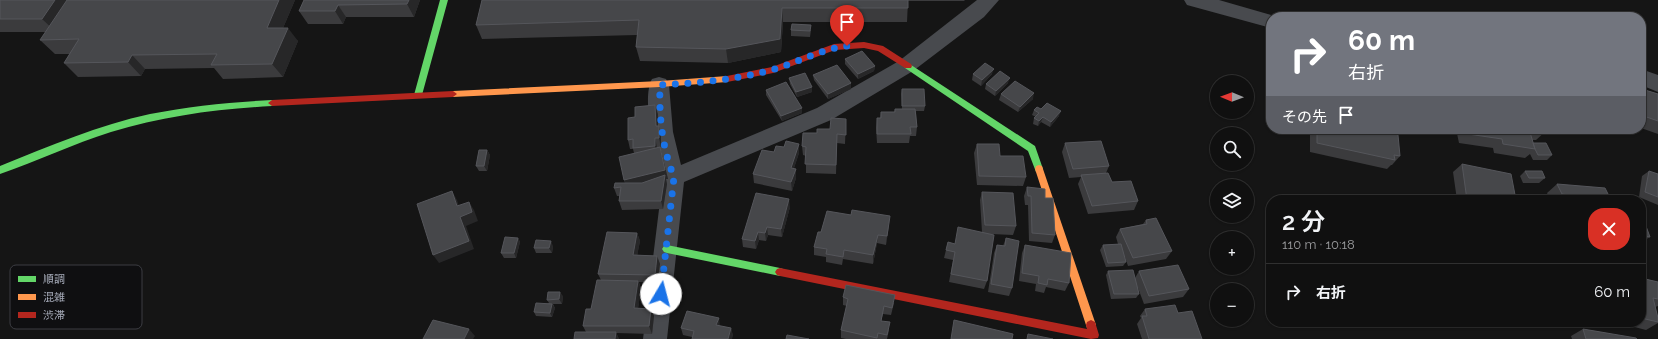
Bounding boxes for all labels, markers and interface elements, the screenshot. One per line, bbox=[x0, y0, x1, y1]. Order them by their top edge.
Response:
pin bbox=[830, 5, 864, 46]
icon: arrive bbox=[836, 11, 858, 33]
text: 60 m bbox=[1348, 24, 1415, 57]
icon: right bbox=[1282, 28, 1334, 80]
text: 右折 bbox=[1348, 62, 1384, 83]
north arrow bbox=[1210, 75, 1254, 119]
map controls bbox=[1210, 75, 1254, 327]
icon: arrive bbox=[1335, 104, 1357, 126]
text: その先 bbox=[1282, 108, 1327, 126]
button: search bbox=[1210, 127, 1254, 171]
button: layers bbox=[1210, 179, 1254, 223]
text: 2 分 bbox=[1282, 207, 1325, 236]
button: close bbox=[1588, 208, 1630, 250]
button: + bbox=[1210, 231, 1254, 275]
text: 110 m · 10:18 bbox=[1282, 237, 1355, 252]
legend bbox=[10, 265, 142, 329]
text: 順調 bbox=[43, 273, 65, 286]
position arrow bbox=[640, 273, 682, 315]
icon: right bbox=[1282, 281, 1304, 303]
button: − bbox=[1210, 283, 1254, 327]
text: 60 m bbox=[1594, 283, 1630, 301]
text: 右折 bbox=[1316, 284, 1346, 302]
text: 混雑 bbox=[43, 291, 65, 304]
text: 渋滞 bbox=[43, 309, 65, 322]

